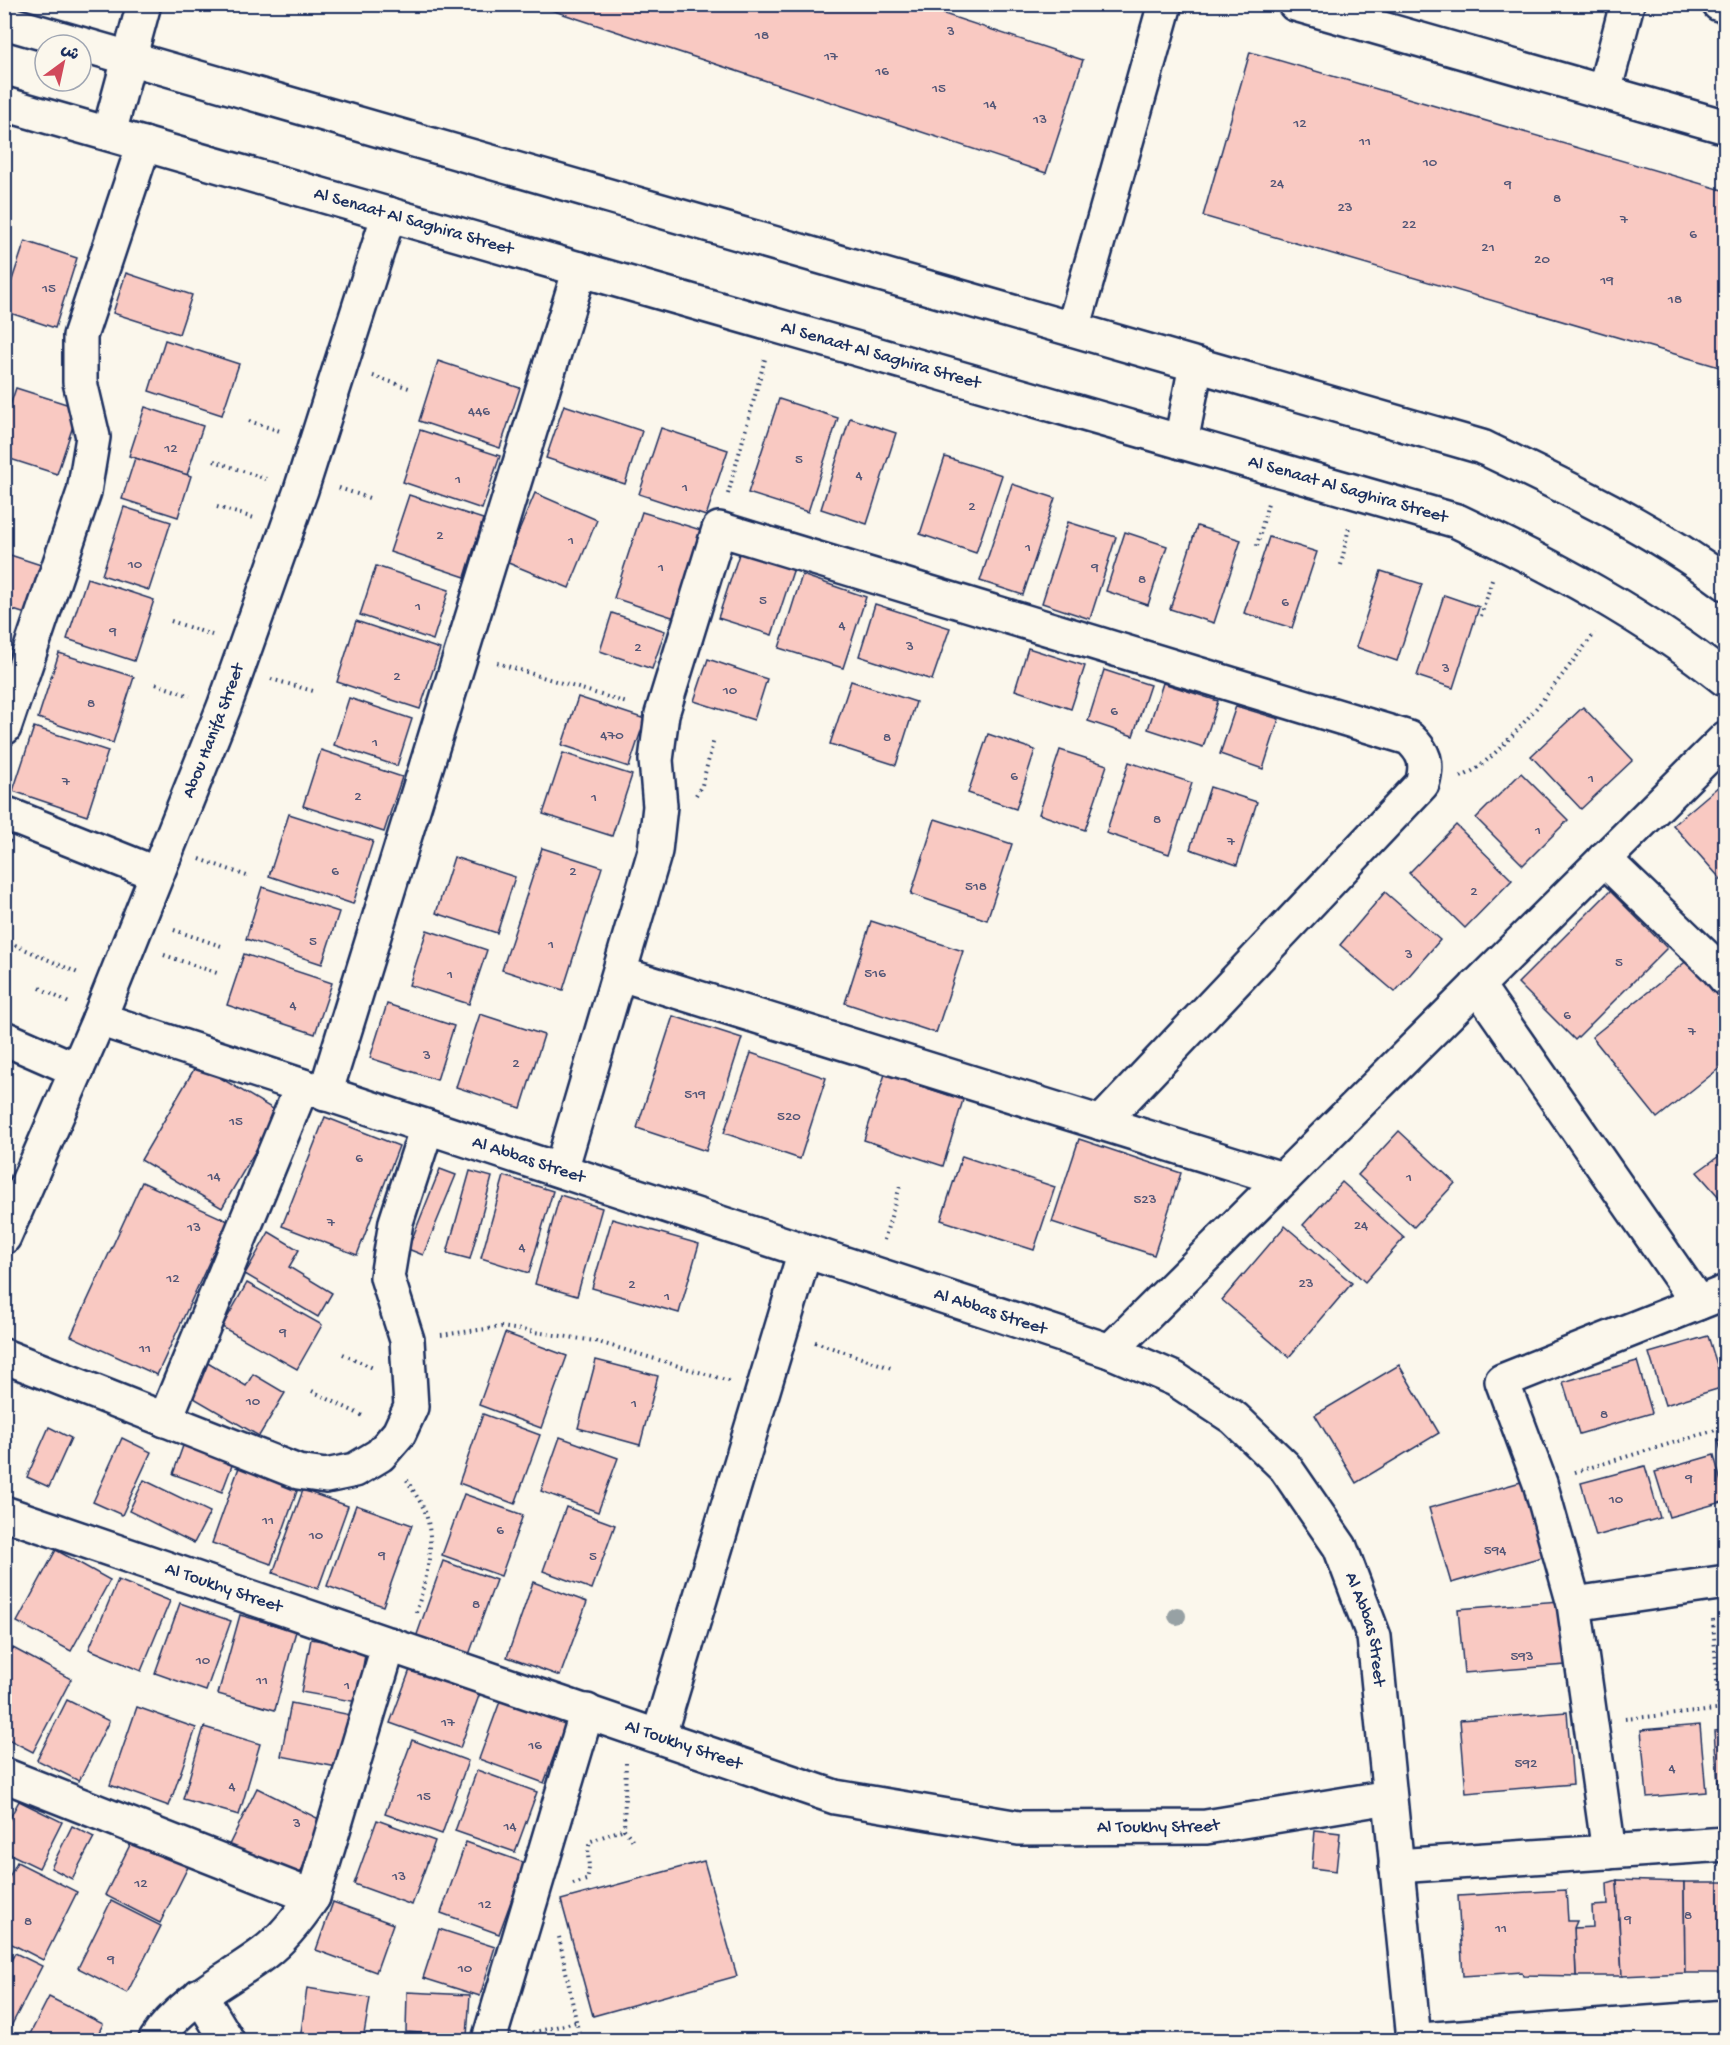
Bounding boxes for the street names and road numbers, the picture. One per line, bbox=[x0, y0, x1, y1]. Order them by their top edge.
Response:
street label: Al Senaat Al Saghira Street bbox=[311, 183, 517, 261]
street label: Al Senaat Al Saghira Street bbox=[779, 317, 984, 395]
street label: Al Senaat Al Saghira Street bbox=[1246, 451, 1451, 529]
street label: Abou Hanifa Street bbox=[178, 659, 250, 801]
street label: Al Abbas Street bbox=[469, 1132, 589, 1189]
street label: Al Abbas Street bbox=[931, 1283, 1051, 1340]
street label: Al Toukhy Street bbox=[162, 1558, 286, 1618]
street label: Al Abbas Street bbox=[1340, 1569, 1389, 1689]
street label: Al Toukhy Street bbox=[622, 1715, 746, 1775]
street label: Al Toukhy Street bbox=[1097, 1814, 1223, 1838]

